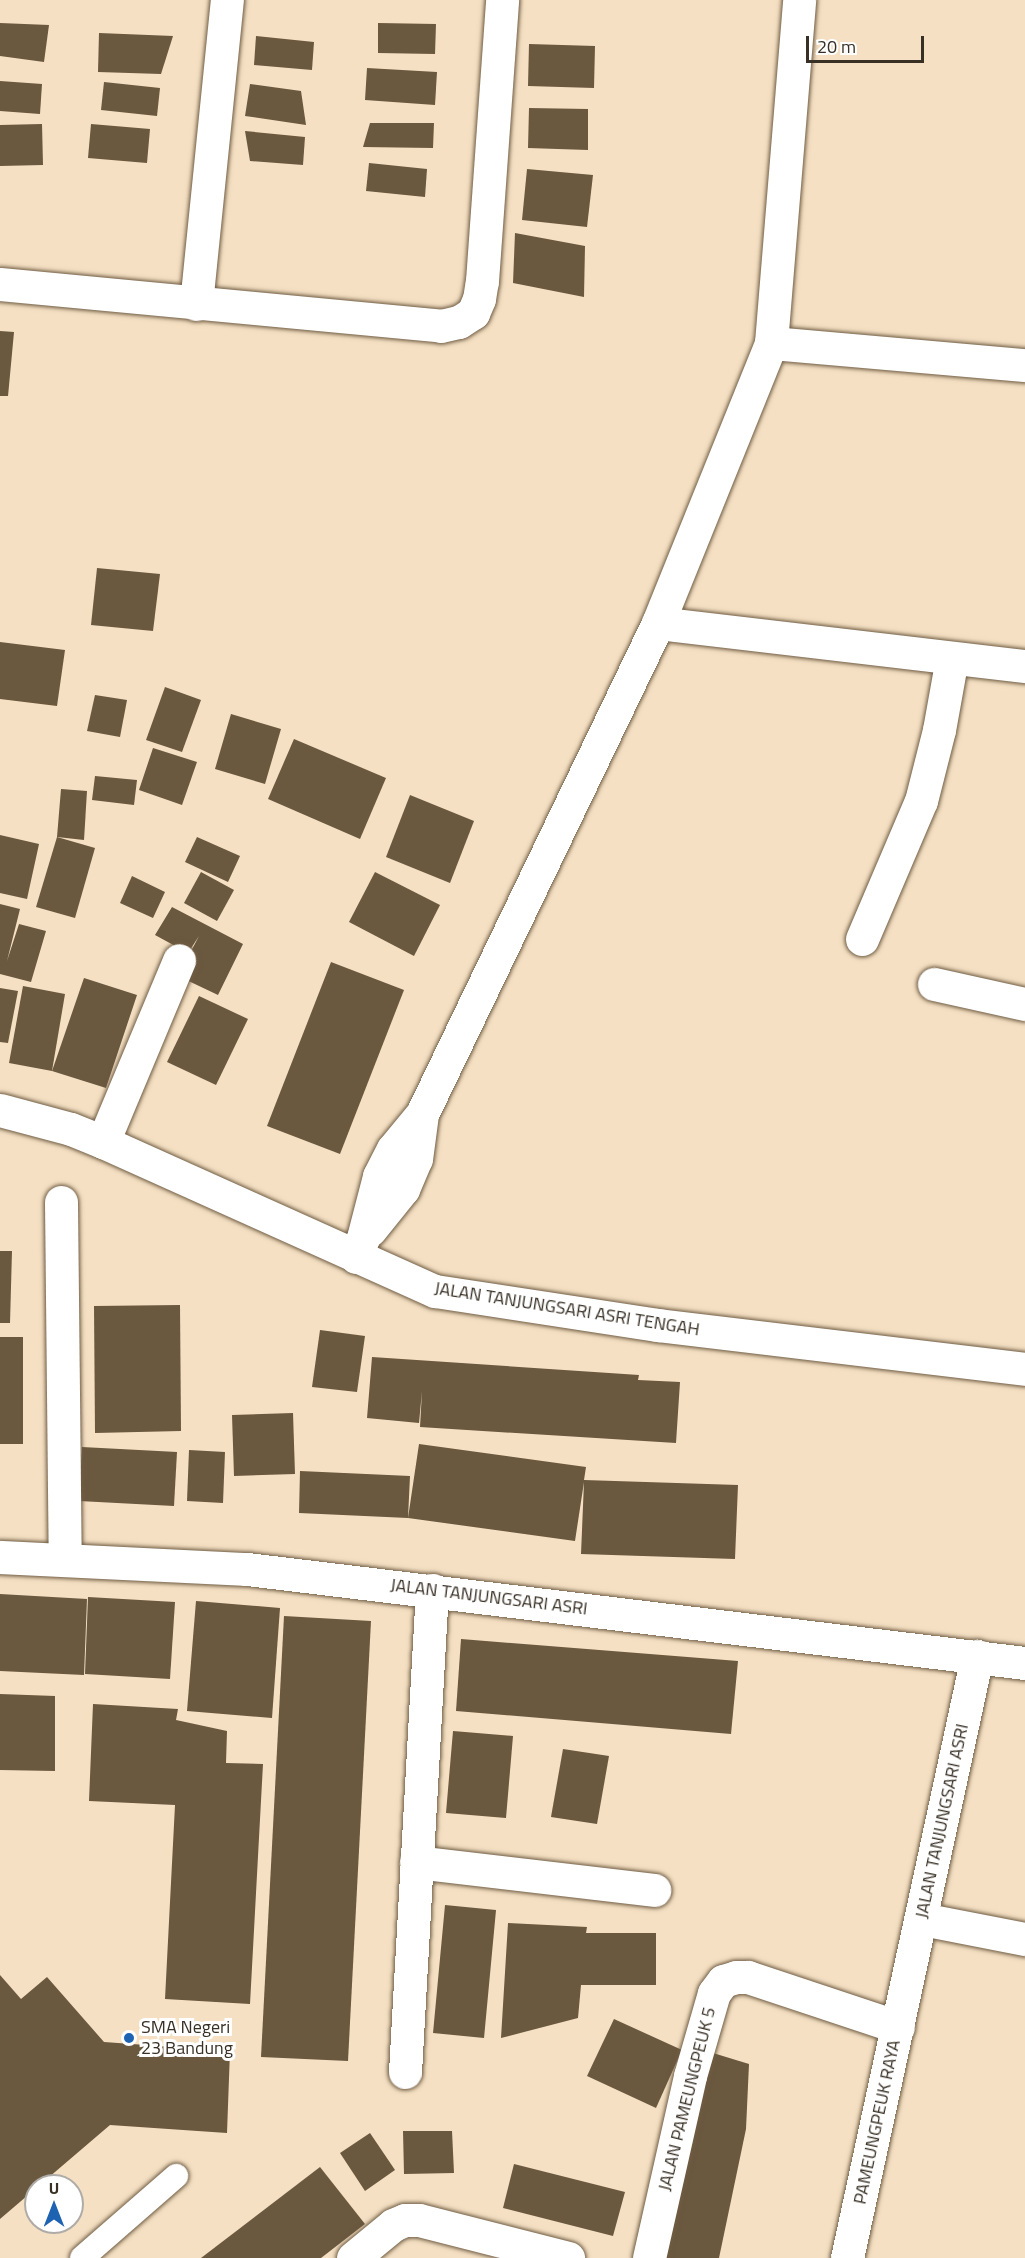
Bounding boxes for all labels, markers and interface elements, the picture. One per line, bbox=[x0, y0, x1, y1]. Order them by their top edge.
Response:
scale bar bbox=[809, 24, 928, 62]
text: 20 m bbox=[817, 33, 856, 60]
street label: JALAN TANJUNGSARI ASRI TENGAH bbox=[433, 1277, 701, 1341]
street label: JALAN TANJUNGSARI ASRI bbox=[389, 1574, 589, 1620]
street label: JALAN TANJUNGSARI ASRI bbox=[911, 1722, 973, 1920]
street label: JALAN PAMEUNGPEUK 5 bbox=[654, 2005, 720, 2193]
place label: SMA Negeri 23 Bandung bbox=[141, 2017, 233, 2060]
marker: SMA Negeri 23 Bandung bbox=[122, 2031, 136, 2045]
street label: PAMEUNGPEUK RAYA bbox=[849, 2038, 905, 2206]
north arrow bbox=[24, 2174, 84, 2234]
text: U bbox=[49, 2176, 59, 2200]

